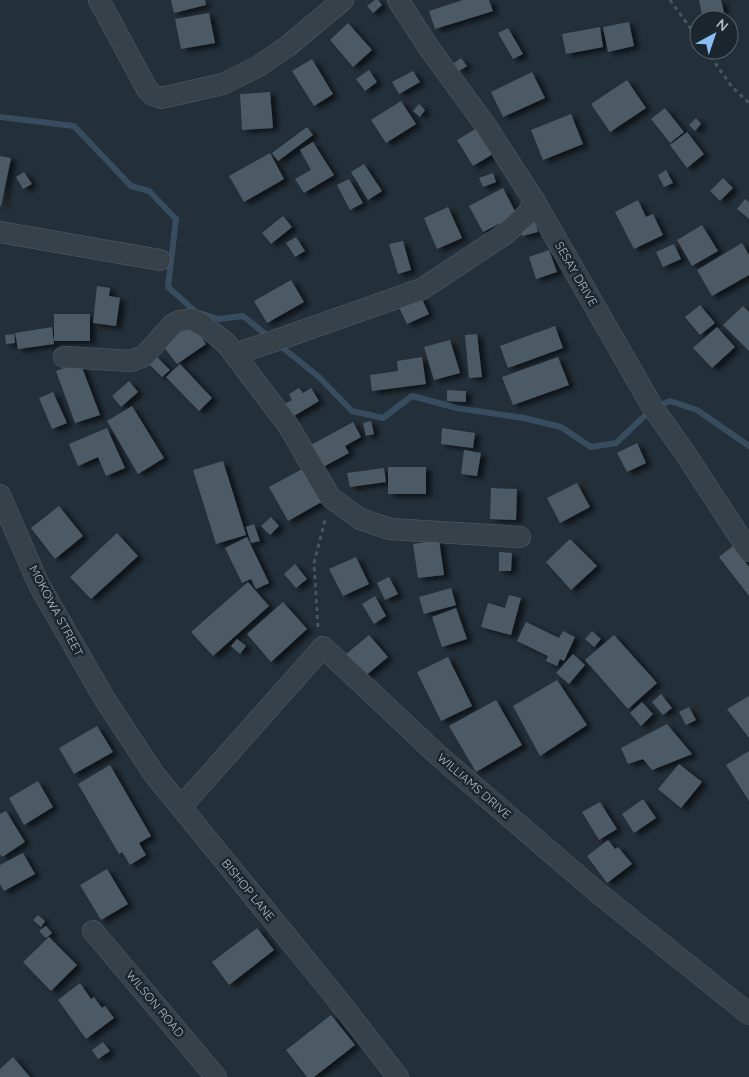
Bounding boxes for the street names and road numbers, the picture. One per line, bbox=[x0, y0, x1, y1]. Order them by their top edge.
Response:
street label: SESAY DRIVE bbox=[552, 239, 601, 309]
street label: MOKOWA STREET bbox=[26, 563, 87, 659]
street label: WILLIAMS DRIVE bbox=[434, 750, 514, 822]
street label: BISHOP LANE bbox=[219, 856, 278, 924]
street label: WILSON ROAD bbox=[123, 967, 188, 1040]

